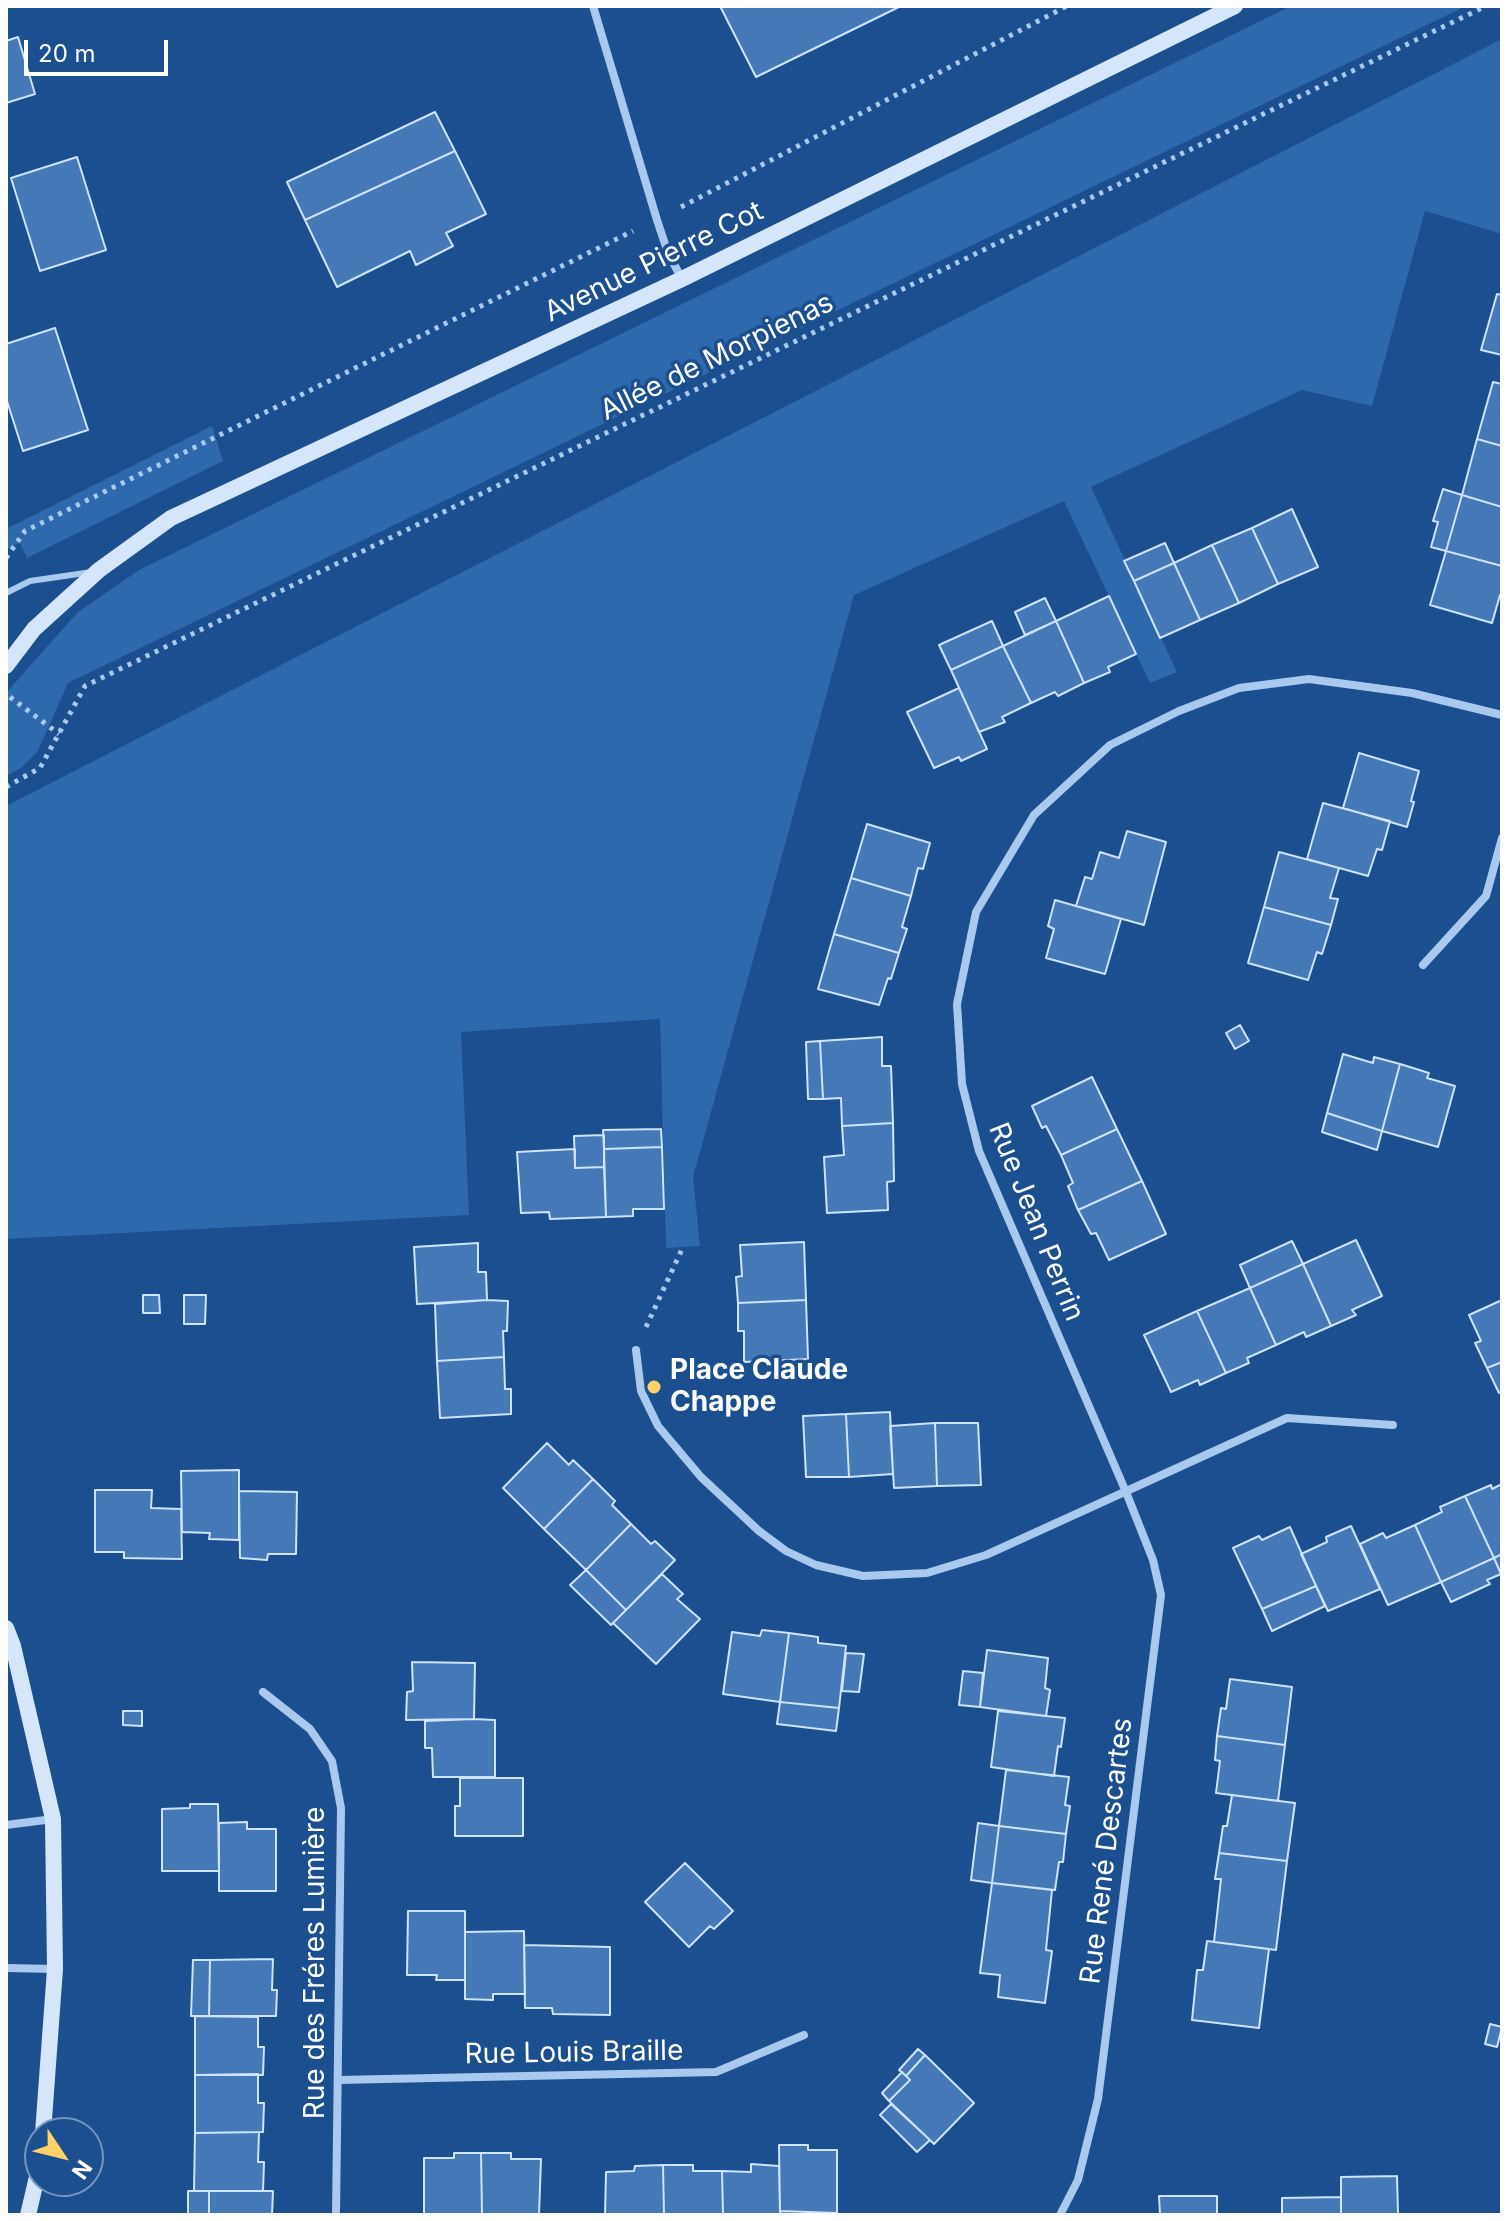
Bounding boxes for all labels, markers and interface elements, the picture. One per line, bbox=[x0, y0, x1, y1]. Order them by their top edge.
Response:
scale bar bbox=[28, 24, 172, 74]
text: 20 m bbox=[38, 39, 96, 68]
street label: Avenue Pierre Cot bbox=[539, 195, 769, 329]
street label: Allée de Morpienas bbox=[595, 286, 839, 428]
street label: Rue Jean Perrin bbox=[981, 1118, 1091, 1326]
place label: Place Claude Chappe bbox=[670, 1354, 848, 1420]
marker: Place Claude Chappe bbox=[645, 1378, 663, 1396]
street label: Rue René Descartes bbox=[1074, 1716, 1140, 1986]
street label: Rue des Fréres Lumière bbox=[299, 1807, 333, 2119]
street label: Rue Louis Braille bbox=[464, 2034, 684, 2072]
north arrow bbox=[24, 2117, 104, 2197]
text: N bbox=[67, 2155, 97, 2184]

